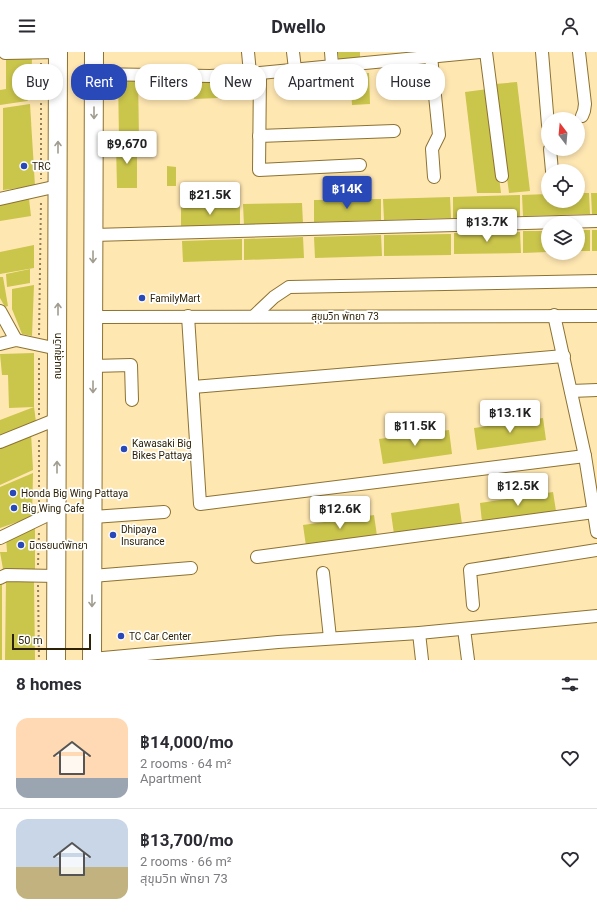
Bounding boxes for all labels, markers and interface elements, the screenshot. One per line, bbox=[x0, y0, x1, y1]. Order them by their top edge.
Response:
icon: menu bbox=[16, 15, 38, 37]
icon: person bbox=[559, 15, 581, 37]
text: Dwello bbox=[271, 16, 326, 37]
chip: Buy bbox=[12, 64, 63, 100]
chip: Rent bbox=[71, 64, 127, 100]
chip: Filters bbox=[135, 64, 202, 100]
chip: New bbox=[210, 64, 266, 100]
chip: Apartment bbox=[274, 64, 368, 100]
chip: House bbox=[376, 64, 445, 100]
one-way arrow bbox=[90, 106, 98, 119]
north arrow bbox=[541, 112, 585, 156]
map controls bbox=[541, 112, 585, 260]
pin: ฿9,670 bbox=[94, 131, 160, 165]
text: ฿9,670 bbox=[107, 136, 147, 151]
one-way arrow bbox=[54, 141, 62, 154]
marker: TRC bbox=[19, 161, 29, 171]
place label: TRC bbox=[32, 161, 51, 172]
button: locate bbox=[541, 164, 585, 208]
pin: ฿14K bbox=[323, 176, 371, 210]
text: ฿14K bbox=[332, 181, 362, 196]
pin: ฿21.5K bbox=[177, 182, 243, 216]
text: ฿21.5K bbox=[189, 187, 231, 202]
pin: ฿13.7K bbox=[454, 209, 520, 243]
text: ฿13.7K bbox=[466, 214, 508, 229]
button: layers bbox=[541, 216, 585, 260]
one-way arrow bbox=[89, 250, 97, 263]
marker: FamilyMart bbox=[137, 293, 147, 303]
place label: FamilyMart bbox=[150, 293, 200, 304]
one-way arrow bbox=[54, 303, 62, 316]
street label: สุขุมวิท พัทยา 73 bbox=[311, 311, 379, 323]
street label: ถนนสุขุมวิท bbox=[52, 333, 64, 379]
one-way arrow bbox=[89, 380, 97, 393]
pin: ฿13.1K bbox=[477, 400, 543, 434]
text: ฿13.1K bbox=[489, 405, 531, 420]
pin: ฿11.5K bbox=[382, 413, 448, 447]
text: ฿11.5K bbox=[394, 418, 436, 433]
place label: Kawasaki Big Bikes Pattaya bbox=[132, 438, 192, 461]
marker: Kawasaki Big Bikes Pattaya bbox=[119, 444, 129, 454]
one-way arrow bbox=[53, 461, 61, 474]
pin: ฿12.5K bbox=[485, 473, 551, 507]
text: ฿12.5K bbox=[497, 478, 539, 493]
marker: Honda Big Wing Pattaya bbox=[8, 488, 18, 498]
place label: Honda Big Wing Pattaya bbox=[21, 488, 128, 499]
pin: ฿12.6K bbox=[307, 496, 373, 530]
text: ฿12.6K bbox=[319, 501, 361, 516]
marker: Big Wing Cafe bbox=[9, 503, 19, 513]
place label: Big Wing Cafe bbox=[22, 503, 84, 514]
place label: Dhipaya Insurance bbox=[121, 524, 165, 547]
marker: Dhipaya Insurance bbox=[108, 530, 118, 540]
marker: มิตรยนต์พัทยา bbox=[16, 540, 26, 550]
place label: มิตรยนต์พัทยา bbox=[29, 540, 88, 551]
one-way arrow bbox=[88, 594, 96, 607]
marker: TC Car Center bbox=[116, 631, 126, 641]
place label: TC Car Center bbox=[129, 631, 192, 642]
scale bar bbox=[12, 632, 91, 651]
text: 50 m bbox=[18, 634, 43, 647]
icon: filters bbox=[559, 673, 581, 695]
text: 8 homes bbox=[16, 674, 82, 694]
text: ฿14,000/mo bbox=[140, 732, 233, 752]
icon: home bbox=[48, 734, 96, 782]
icon: heart bbox=[559, 747, 581, 769]
text: 2 rooms · 64 m² bbox=[140, 756, 232, 771]
text: Apartment bbox=[140, 771, 202, 786]
text: ฿13,700/mo bbox=[140, 830, 233, 850]
icon: home bbox=[48, 835, 96, 883]
icon: heart bbox=[559, 848, 581, 870]
text: 2 rooms · 66 m² bbox=[140, 854, 232, 869]
text: สุขุมวิท พัทยา 73 bbox=[140, 871, 228, 886]

